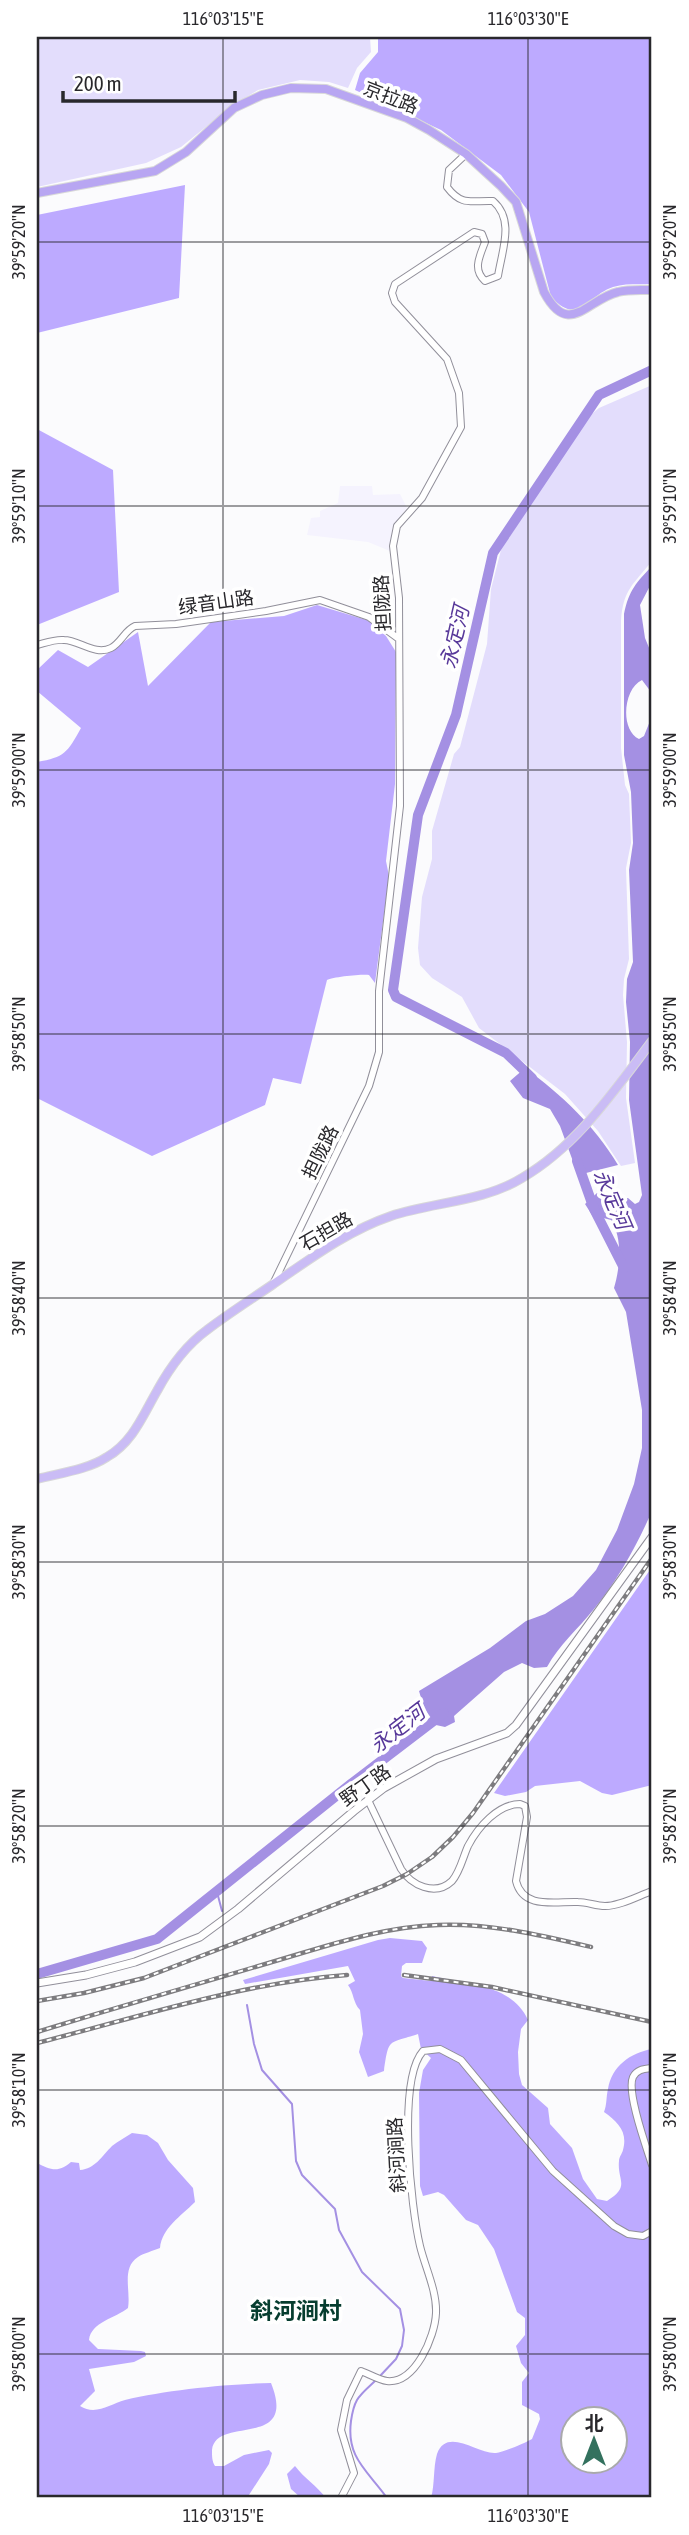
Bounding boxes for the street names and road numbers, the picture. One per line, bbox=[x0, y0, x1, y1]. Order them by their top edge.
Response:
street label: 京拉路 bbox=[360, 77, 422, 117]
street label: 担陇路 bbox=[370, 574, 394, 632]
street label: 绿音山路 bbox=[177, 586, 255, 618]
street label: 担陇路 bbox=[298, 1122, 342, 1182]
street label: 石担路 bbox=[296, 1207, 356, 1255]
street label: 野丁路 bbox=[335, 1760, 395, 1810]
street label: 斜河涧路 bbox=[383, 2116, 409, 2194]

